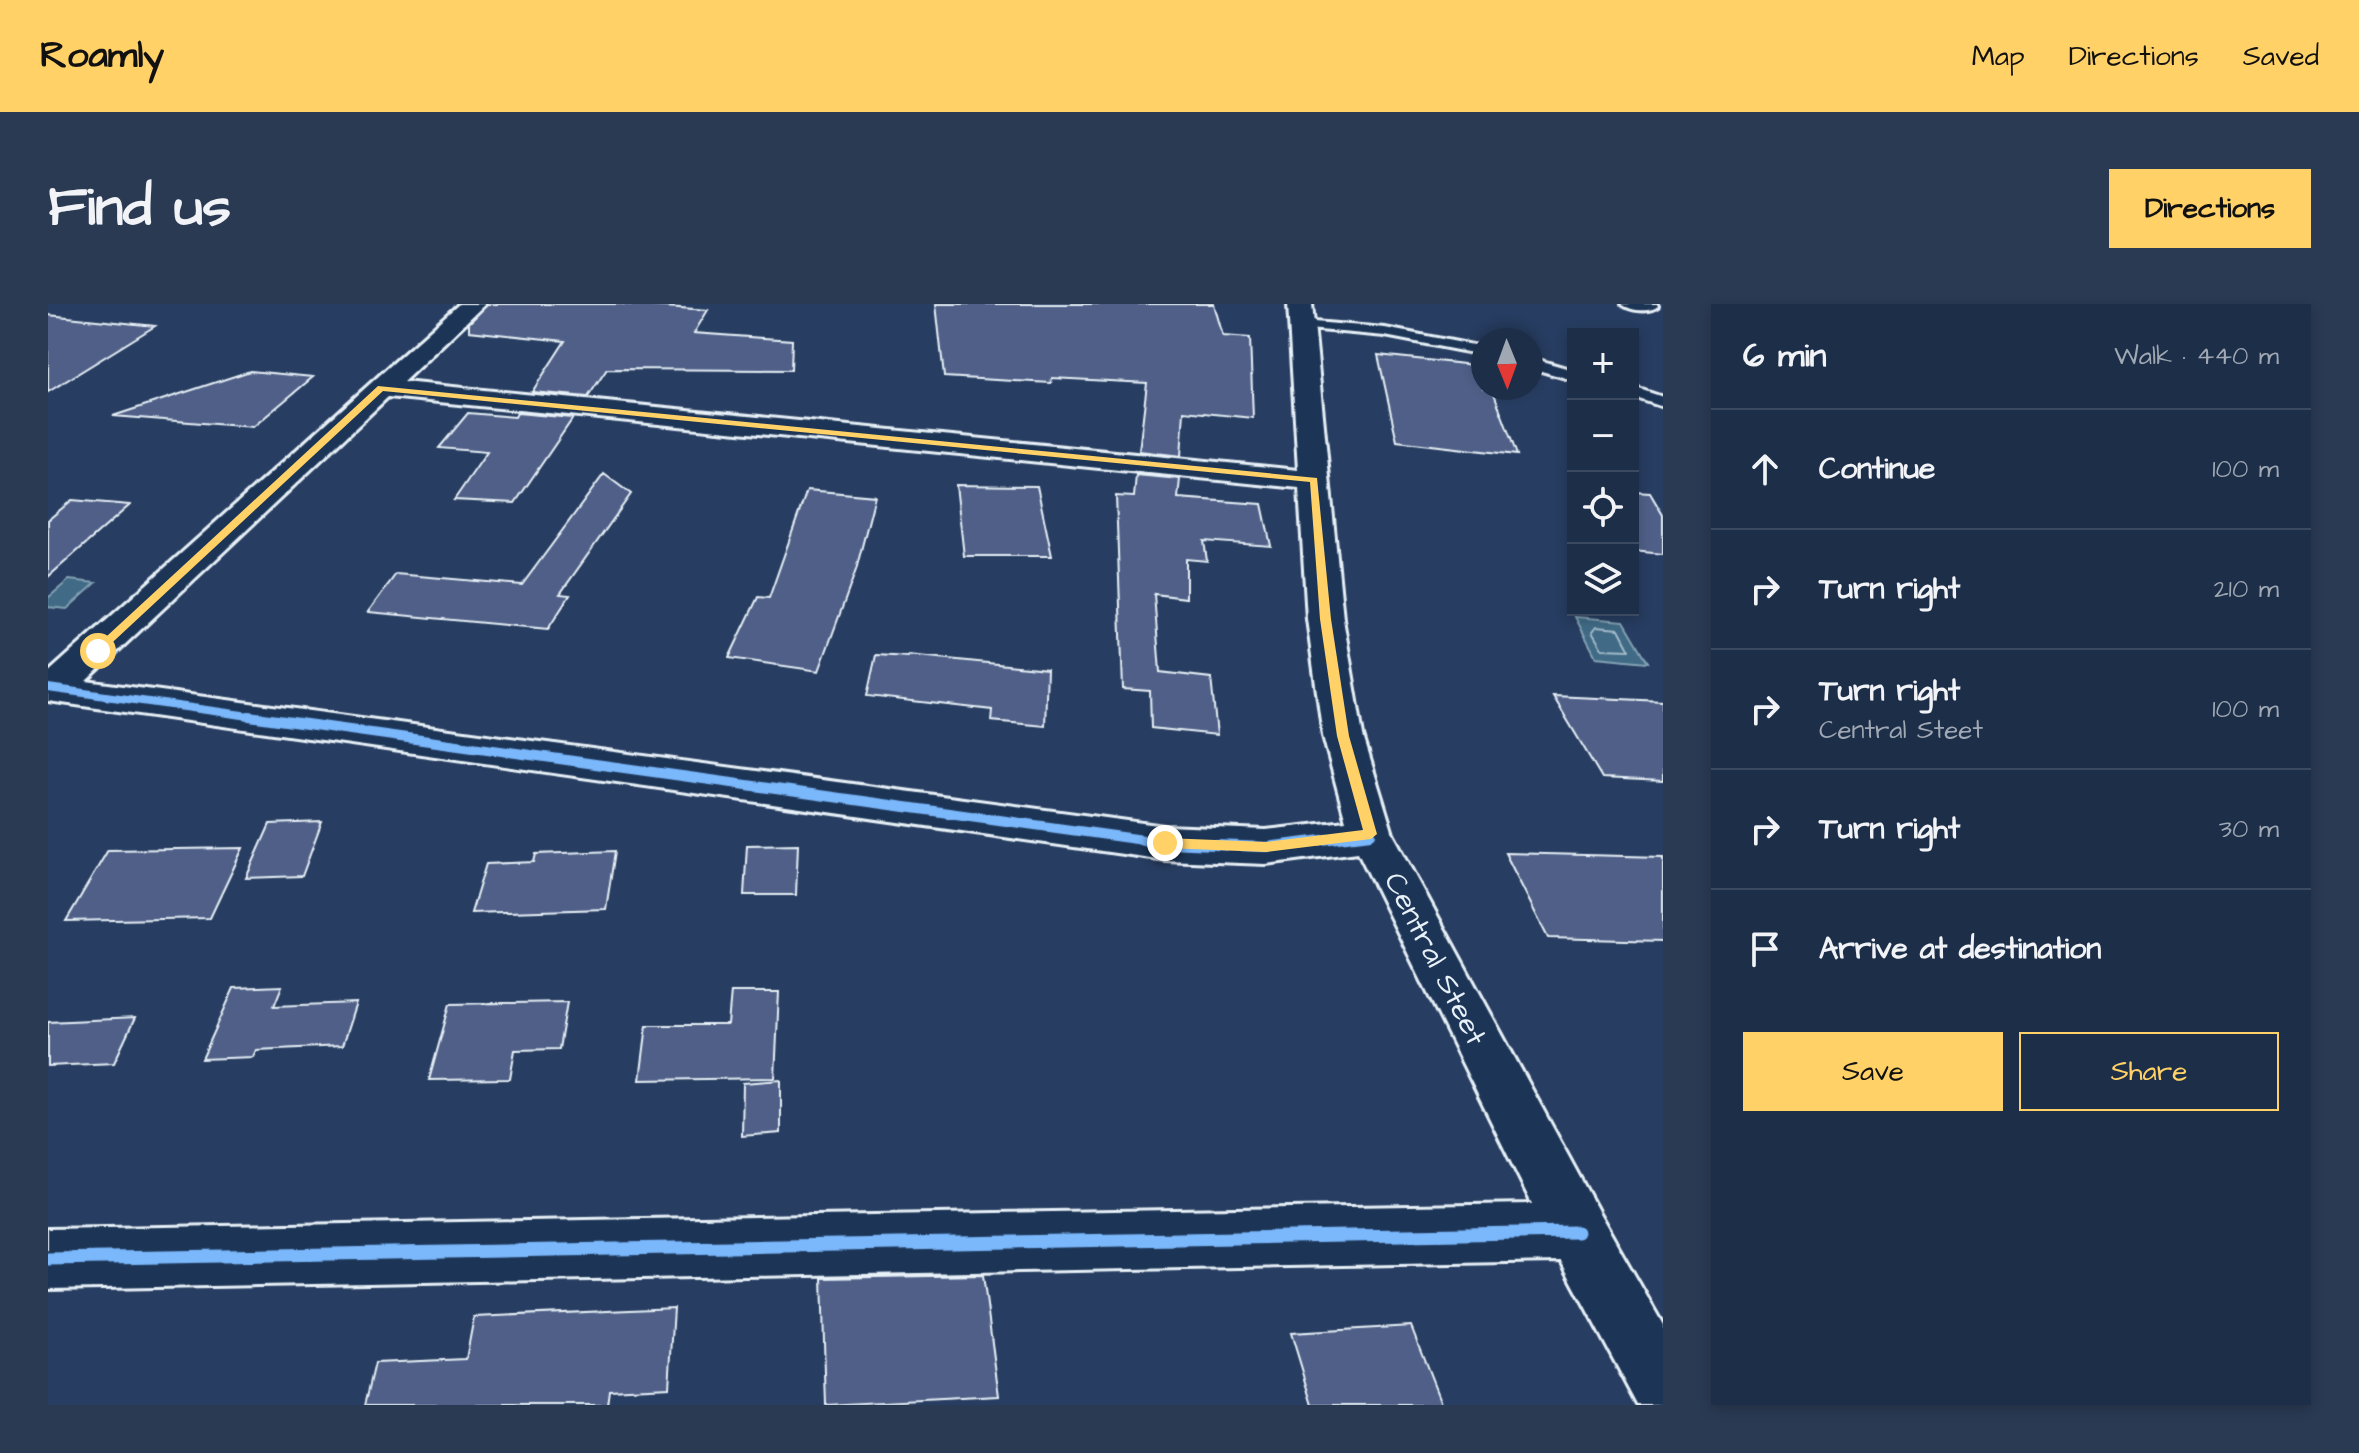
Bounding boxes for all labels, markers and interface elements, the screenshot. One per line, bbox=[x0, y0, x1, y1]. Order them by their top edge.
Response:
text: Roamly bbox=[40, 30, 164, 82]
text: Map bbox=[1972, 37, 2025, 76]
text: Directions bbox=[2069, 37, 2199, 76]
text: Saved bbox=[2243, 37, 2319, 76]
text: Find us bbox=[48, 169, 231, 247]
button: Directions bbox=[2109, 169, 2311, 248]
north arrow bbox=[1471, 328, 1543, 400]
map controls bbox=[1567, 328, 1639, 616]
button: + bbox=[1567, 328, 1639, 400]
text: 6 min bbox=[1743, 332, 1827, 380]
text: Walk · 440 m bbox=[2114, 338, 2279, 374]
button: − bbox=[1567, 400, 1639, 472]
icon: ahead bbox=[1743, 447, 1787, 491]
text: Continue bbox=[1819, 448, 1935, 490]
text: 100 m bbox=[2212, 451, 2279, 487]
button: locate bbox=[1567, 472, 1639, 544]
button: layers bbox=[1567, 544, 1639, 616]
icon: right bbox=[1743, 567, 1787, 611]
text: Turn right bbox=[1819, 568, 1960, 610]
text: 210 m bbox=[2214, 571, 2279, 607]
route start bbox=[80, 633, 116, 669]
text: Turn right bbox=[1819, 670, 1960, 712]
icon: right bbox=[1743, 687, 1787, 731]
text: 100 m bbox=[2212, 691, 2279, 727]
text: Central Steet bbox=[1819, 712, 1983, 748]
icon: right bbox=[1743, 807, 1787, 851]
text: Turn right bbox=[1819, 808, 1960, 850]
text: 30 m bbox=[2219, 811, 2279, 847]
route end bbox=[1147, 825, 1183, 861]
street label: Central Steet bbox=[1373, 865, 1497, 1053]
icon: arrive bbox=[1743, 927, 1787, 971]
text: Arrive at destination bbox=[1819, 928, 2101, 970]
button: Save bbox=[1743, 1032, 2003, 1111]
button: Share bbox=[2019, 1032, 2279, 1111]

